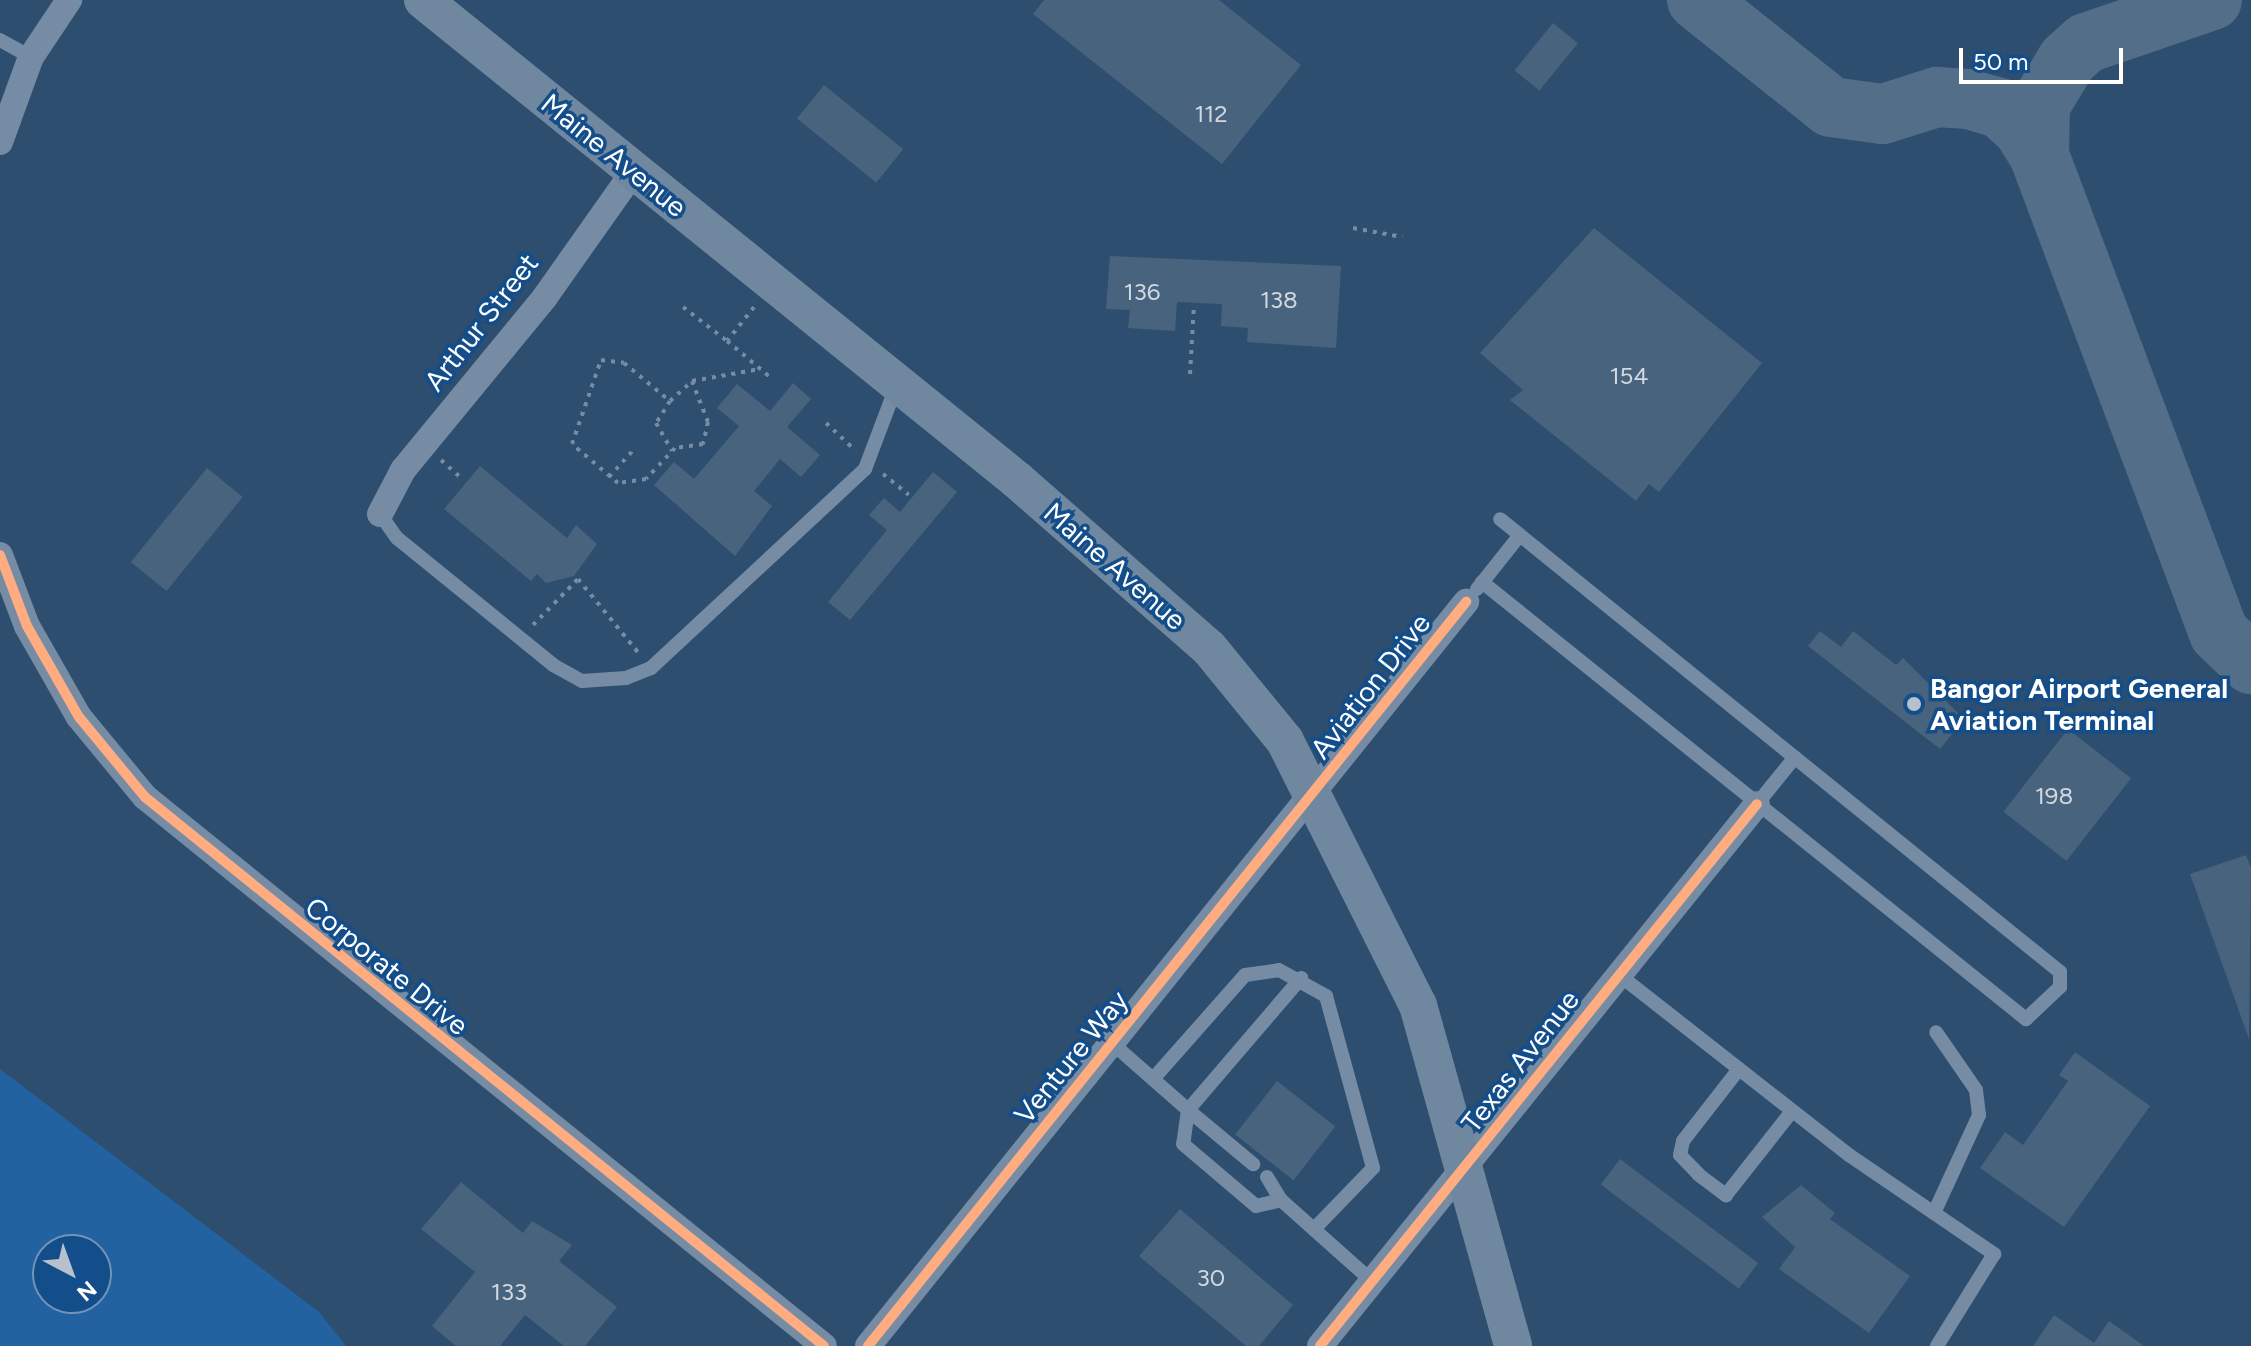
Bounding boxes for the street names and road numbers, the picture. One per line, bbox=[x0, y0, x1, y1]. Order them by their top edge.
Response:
street label: Maine Avenue bbox=[535, 86, 693, 224]
street label: Arthur Street bbox=[417, 247, 545, 397]
street label: Maine Avenue bbox=[1037, 495, 1193, 637]
street label: Aviation Drive bbox=[1303, 607, 1437, 765]
street label: Corporate Drive bbox=[299, 890, 475, 1042]
street label: Texas Avenue bbox=[1454, 983, 1586, 1139]
street label: Venture Way bbox=[1007, 984, 1135, 1130]

